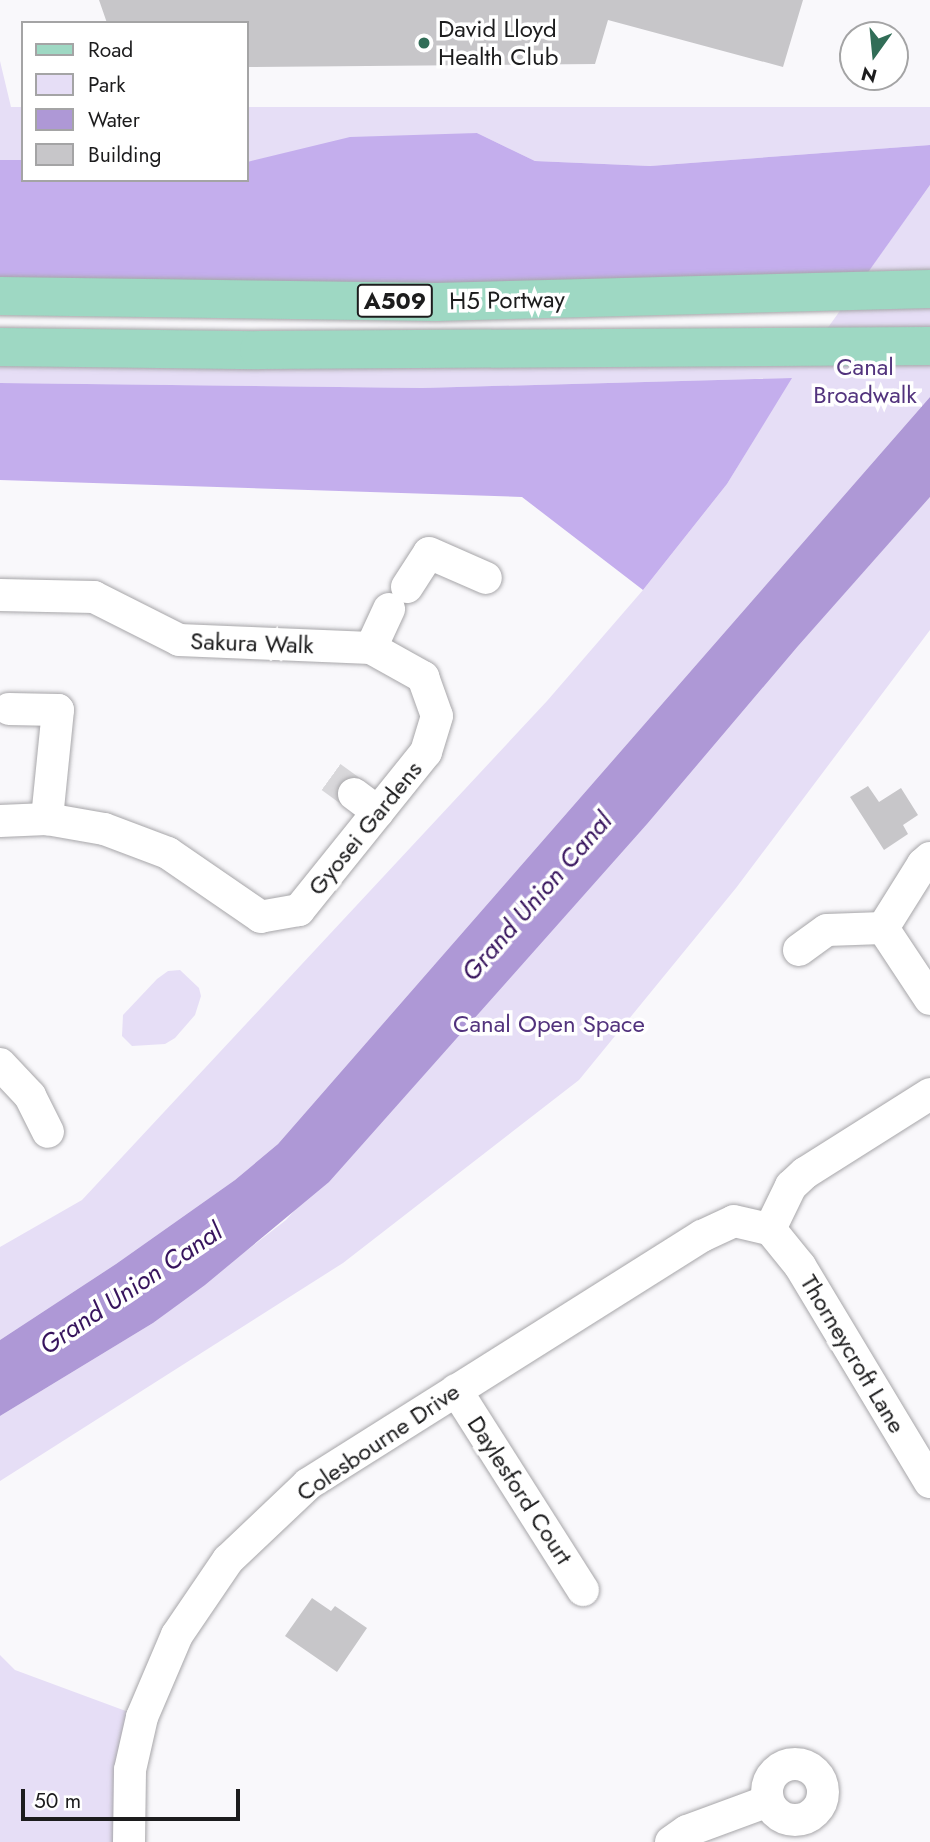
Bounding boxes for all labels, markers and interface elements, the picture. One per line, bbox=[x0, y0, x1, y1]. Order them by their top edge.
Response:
place label: David Lloyd Health Club bbox=[438, 15, 558, 71]
legend bbox=[21, 21, 248, 182]
north arrow bbox=[839, 21, 909, 91]
text: Road bbox=[88, 35, 133, 65]
marker: David Lloyd Health Club bbox=[416, 35, 432, 51]
text: N bbox=[858, 60, 880, 90]
text: Park bbox=[88, 70, 125, 100]
text: Water bbox=[88, 105, 140, 135]
text: Building bbox=[88, 140, 161, 170]
road number: A509 bbox=[356, 282, 434, 320]
street label: H5 Portway bbox=[449, 285, 565, 315]
park label: Canal Broadwalk bbox=[813, 353, 917, 409]
street label: Sakura Walk bbox=[190, 626, 314, 660]
street label: Gyosei Gardens bbox=[302, 755, 428, 901]
water label: Grand Union Canal bbox=[455, 806, 619, 988]
park label: Canal Open Space bbox=[453, 1010, 645, 1038]
water label: Grand Union Canal bbox=[34, 1216, 228, 1362]
street label: Thorneycroft Lane bbox=[794, 1270, 912, 1438]
street label: Colesbourne Drive bbox=[291, 1377, 465, 1507]
street label: Daylesford Court bbox=[461, 1410, 579, 1570]
scale bar bbox=[24, 1776, 243, 1820]
text: 50 m bbox=[34, 1786, 81, 1816]

